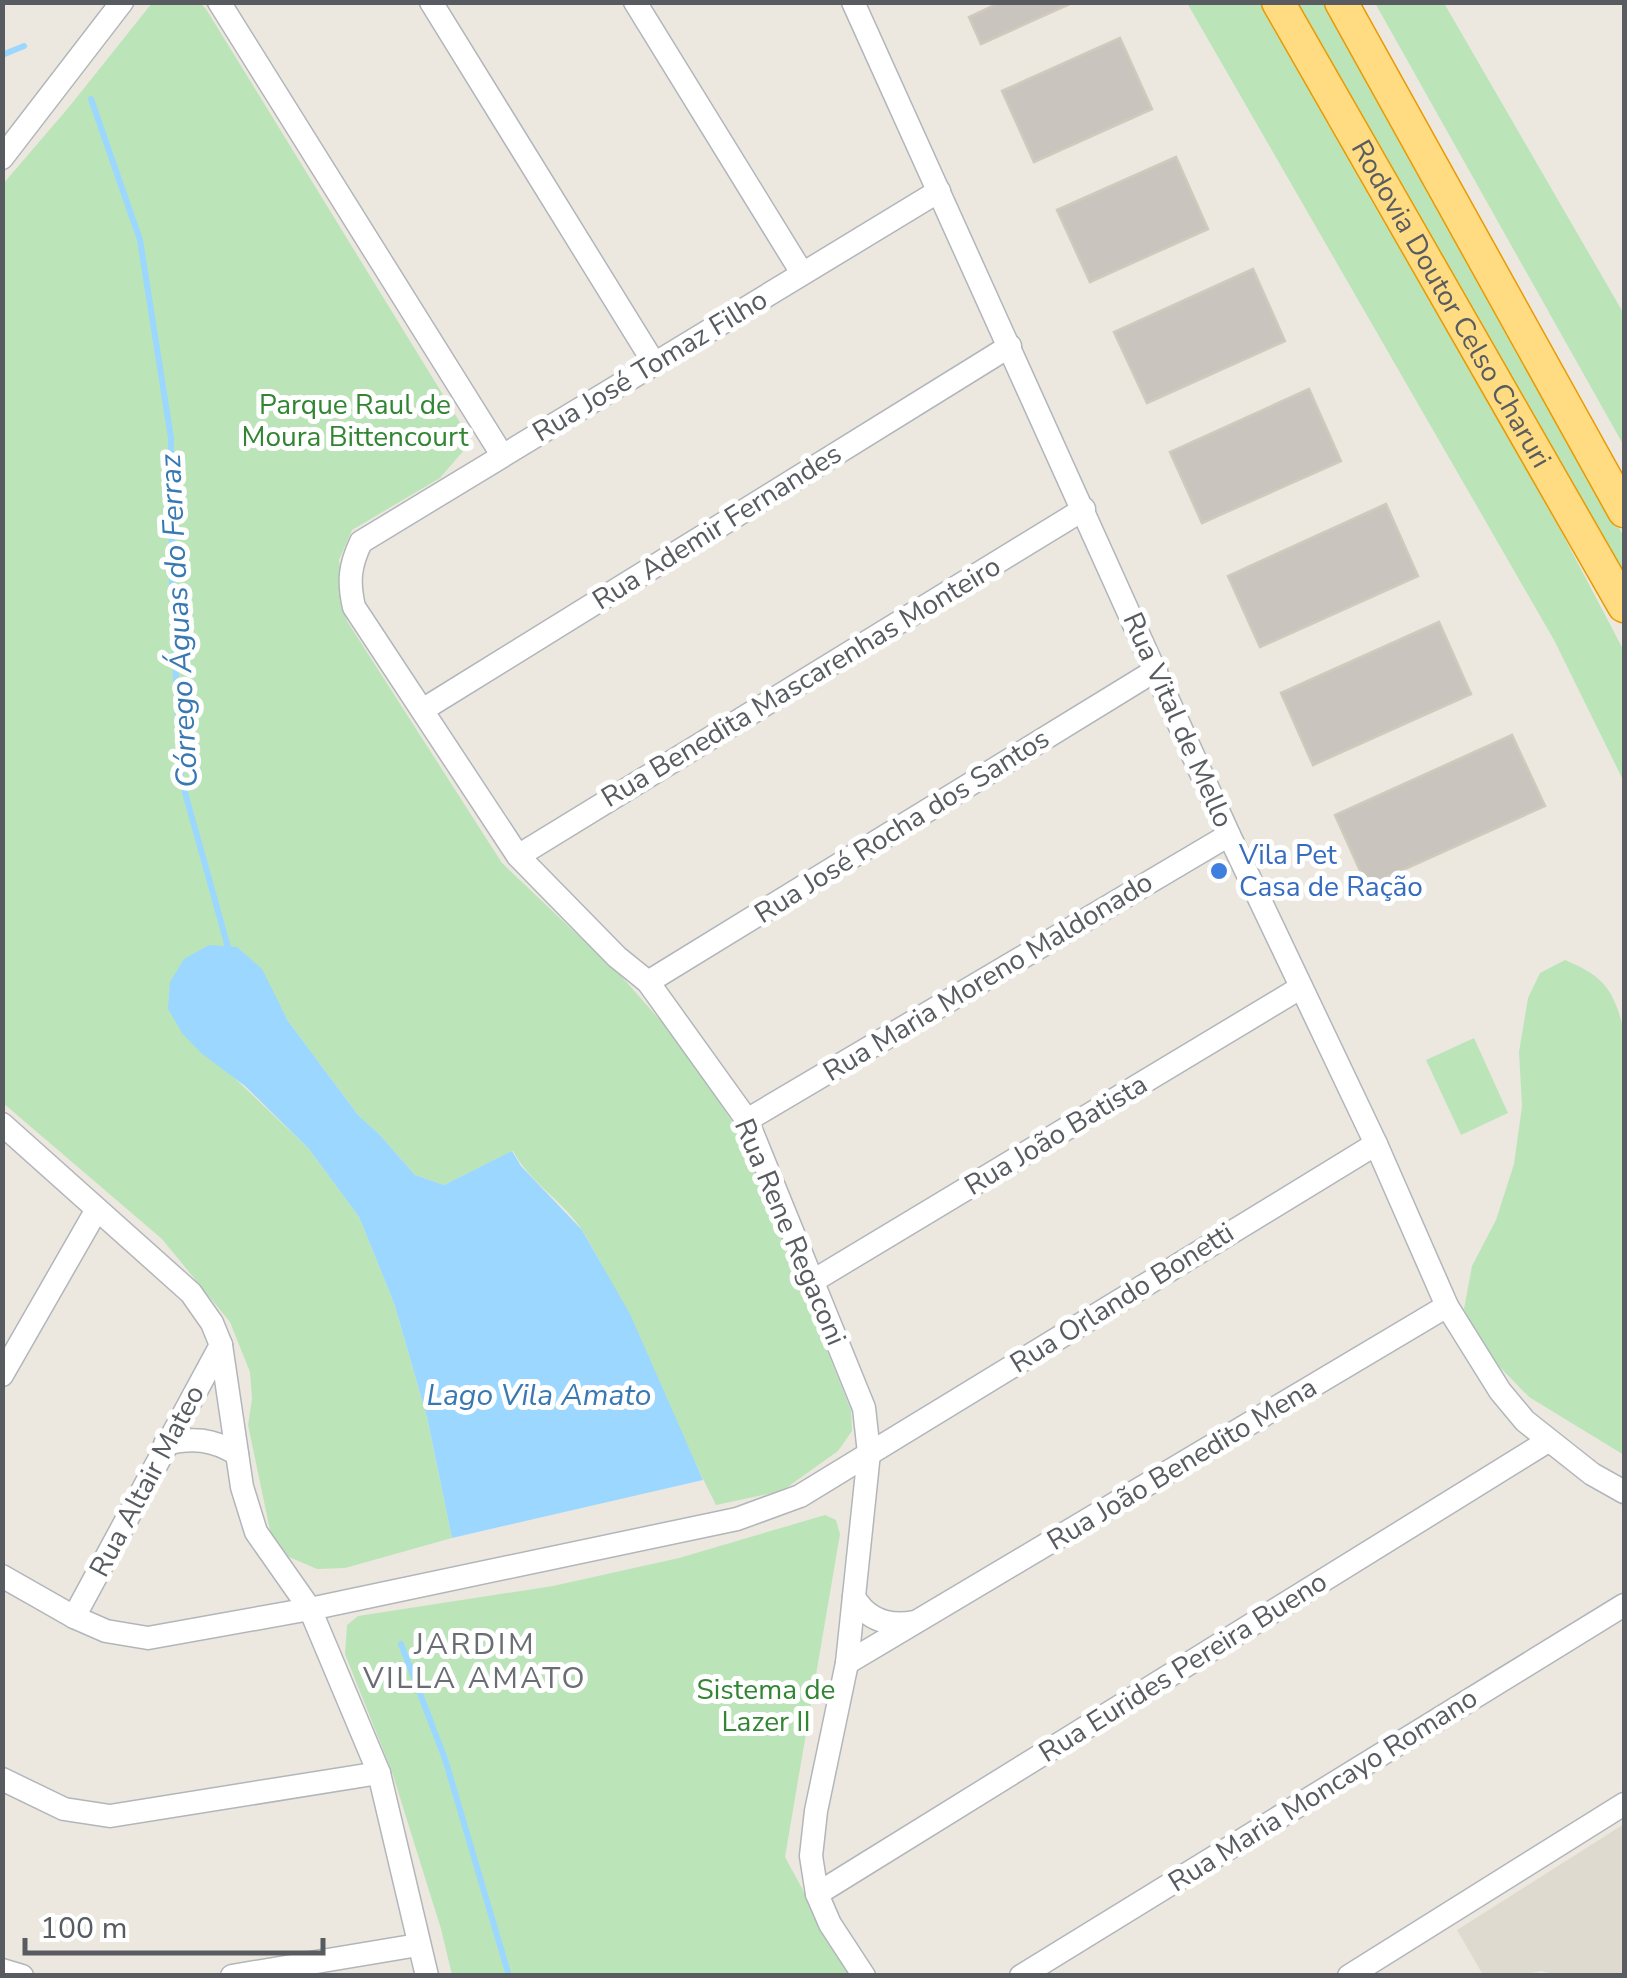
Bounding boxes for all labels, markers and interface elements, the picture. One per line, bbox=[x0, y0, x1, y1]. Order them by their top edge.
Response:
street label: Rodovia Doutor Celso Charuri bbox=[1342, 133, 1560, 475]
street label: Rua José Tomaz Filho bbox=[526, 281, 774, 451]
park label: Parque Raul de Moura Bittencourt bbox=[242, 386, 469, 456]
street label: Rua Ademir Fernandes bbox=[585, 435, 849, 619]
water label: Córrego Águas do Ferraz bbox=[150, 453, 208, 789]
street label: Rua Benedita Mascarenhas Monteiro bbox=[594, 547, 1008, 817]
street label: Rua Vital de Mello bbox=[1114, 606, 1242, 834]
street label: Rua José Rocha dos Santos bbox=[747, 720, 1057, 932]
place label: Vila Pet Casa de Ração bbox=[1238, 836, 1423, 906]
marker: Vila Pet Casa de Ração bbox=[1208, 860, 1230, 882]
street label: Rua Maria Moreno Maldonado bbox=[816, 863, 1160, 1091]
street label: Rua João Batista bbox=[958, 1065, 1154, 1205]
street label: Rua Rene Regaconi bbox=[725, 1113, 855, 1351]
street label: Rua Orlando Bonetti bbox=[1003, 1214, 1241, 1382]
street label: Rua João Benedito Mena bbox=[1040, 1368, 1324, 1560]
water label: Lago Vila Amato bbox=[427, 1375, 651, 1416]
street label: Rua Altair Mateo bbox=[80, 1378, 214, 1584]
street label: Rua Eurides Pereira Bueno bbox=[1032, 1563, 1334, 1771]
district label: JARDIM VILLA AMATO bbox=[362, 1624, 587, 1699]
park label: Sistema de Lazer II bbox=[697, 1671, 835, 1741]
street label: Rua Maria Moncayo Romano bbox=[1161, 1679, 1485, 1901]
scale bar bbox=[25, 1893, 322, 1955]
text: 100 m bbox=[40, 1908, 127, 1949]

